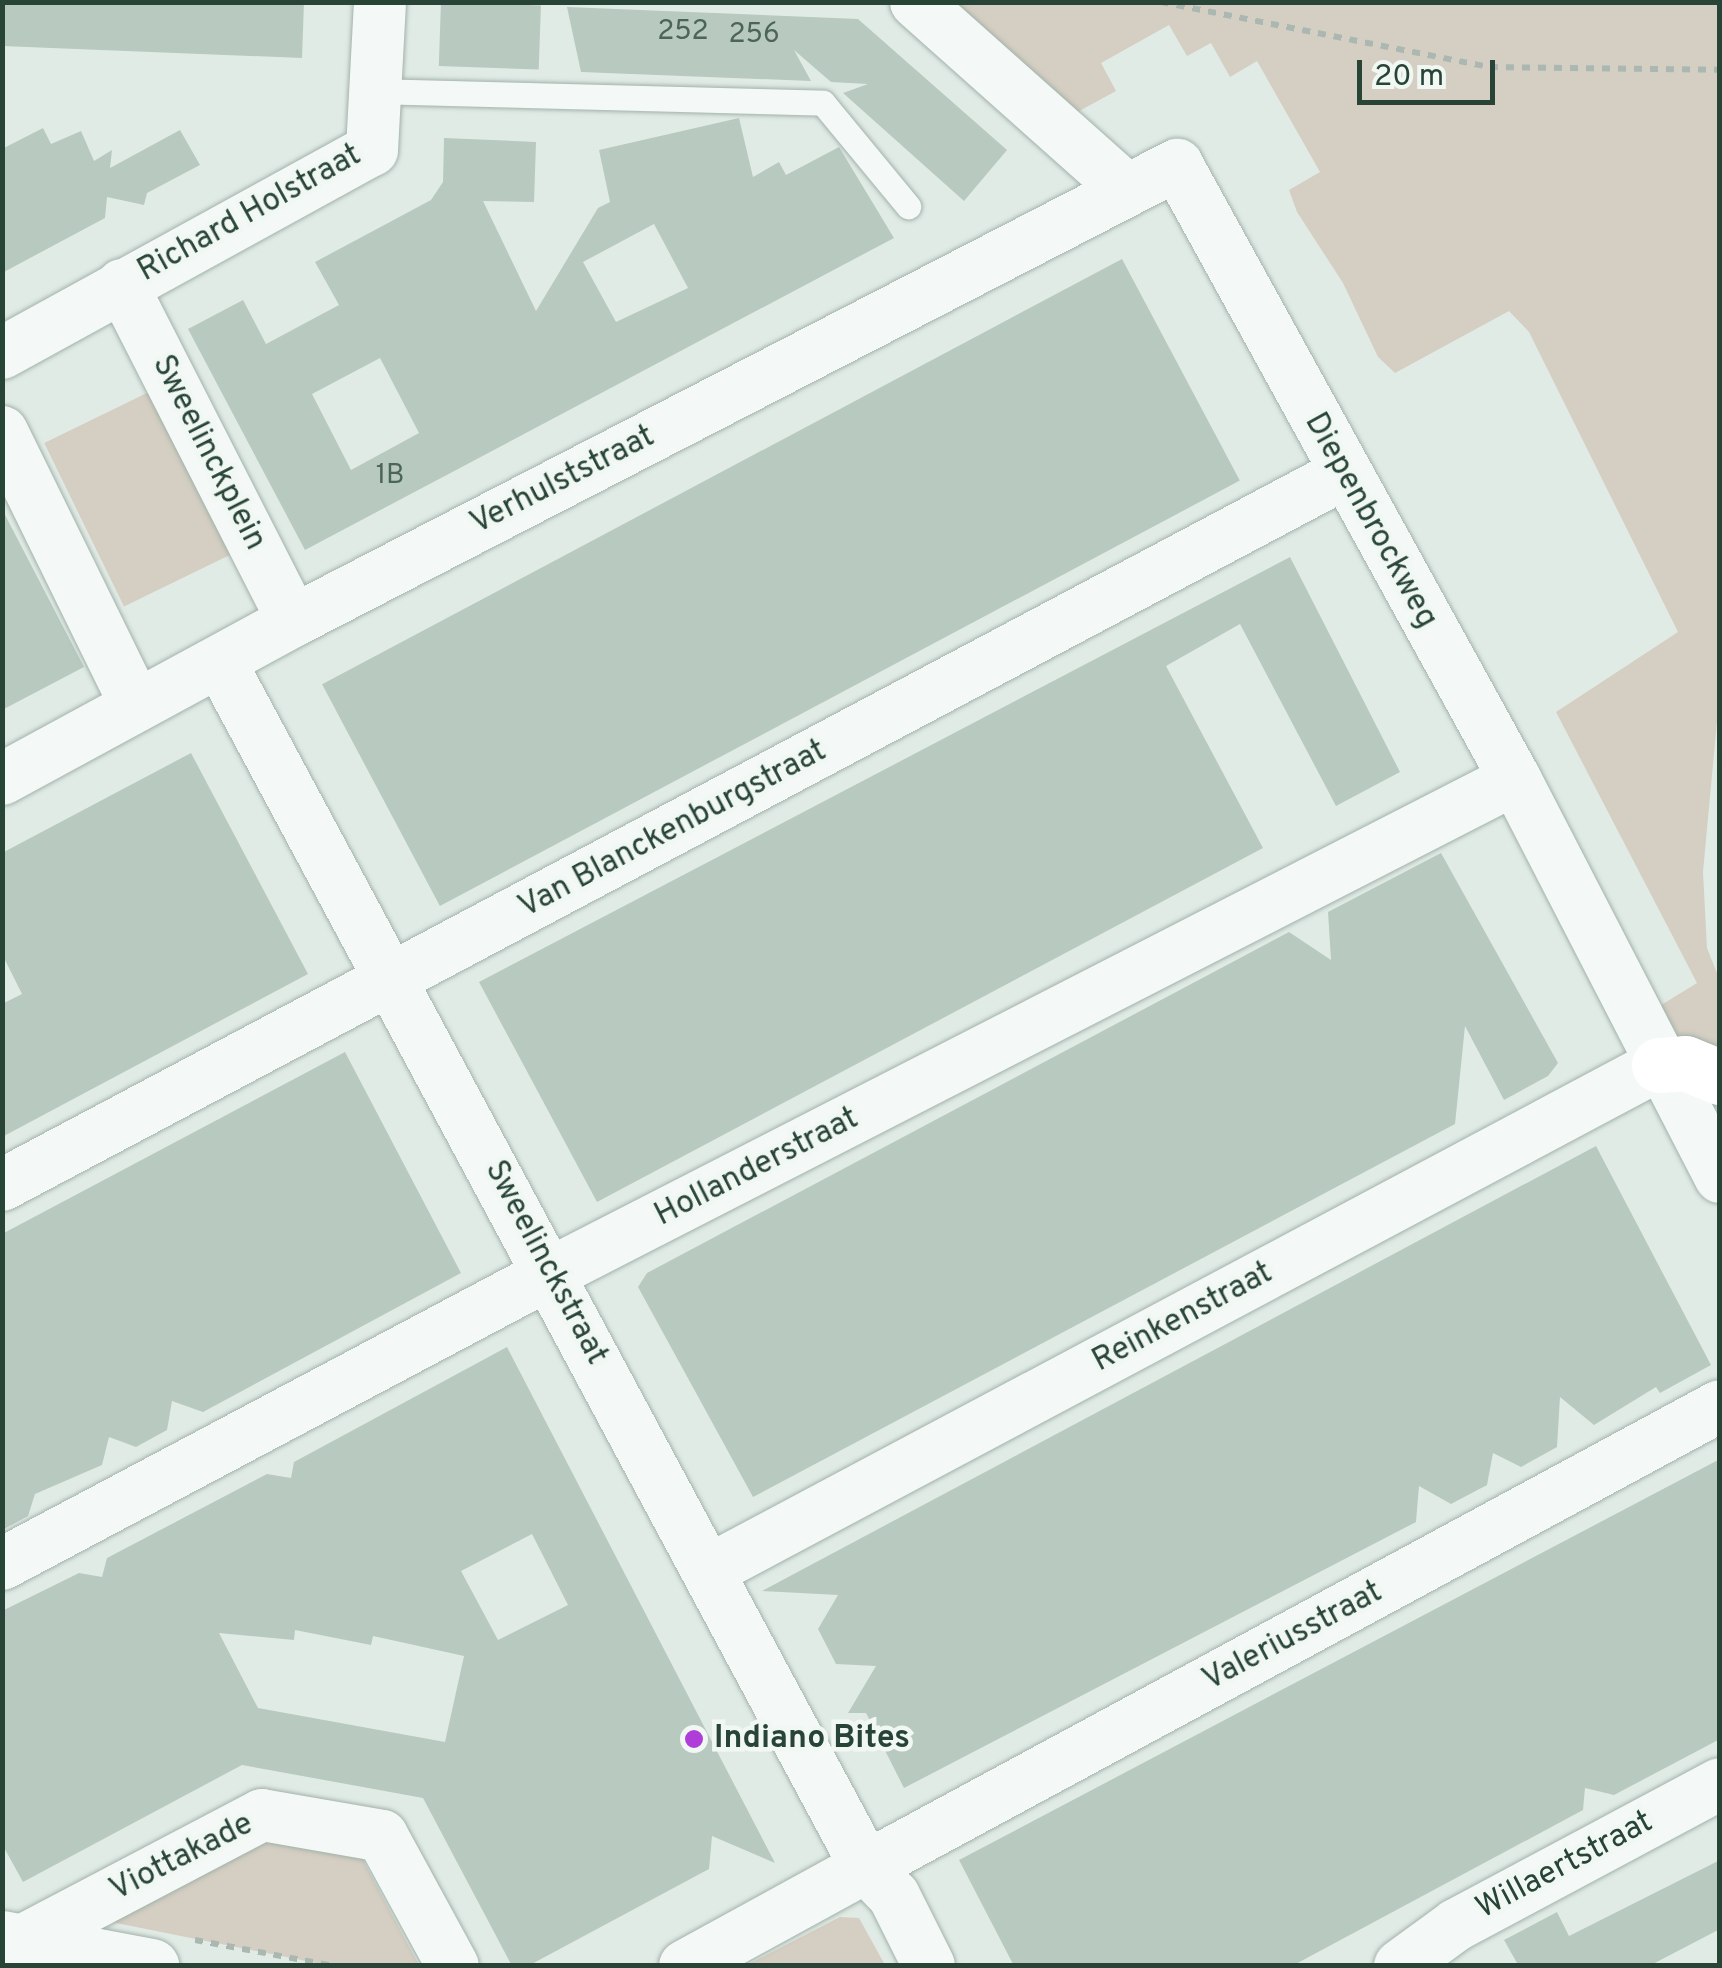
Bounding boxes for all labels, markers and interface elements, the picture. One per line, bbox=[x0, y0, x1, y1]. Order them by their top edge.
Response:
house number: 252 bbox=[657, 15, 709, 49]
house number: 256 bbox=[728, 18, 780, 52]
scale bar bbox=[1362, 40, 1500, 102]
text: 20 m bbox=[1374, 59, 1444, 96]
street label: Richard Holstraat bbox=[132, 137, 368, 291]
street label: Sweelinckplein bbox=[142, 349, 274, 557]
street label: Diepenbrockweg bbox=[1295, 407, 1445, 635]
street label: Verhulststraat bbox=[465, 418, 661, 544]
house number: 1B bbox=[376, 459, 404, 493]
street label: Van Blanckenburgstraat bbox=[513, 733, 833, 927]
street label: Hollanderstraat bbox=[649, 1100, 865, 1236]
street label: Sweelinckstraat bbox=[475, 1154, 615, 1372]
street label: Reinkenstraat bbox=[1086, 1255, 1280, 1381]
street label: Valeriusstraat bbox=[1197, 1574, 1389, 1700]
place label: Indiano Bites bbox=[714, 1720, 910, 1758]
marker: Indiano Bites bbox=[683, 1728, 705, 1750]
street label: Willaertstraat bbox=[1470, 1803, 1660, 1929]
street label: Viottakade bbox=[104, 1806, 260, 1910]

